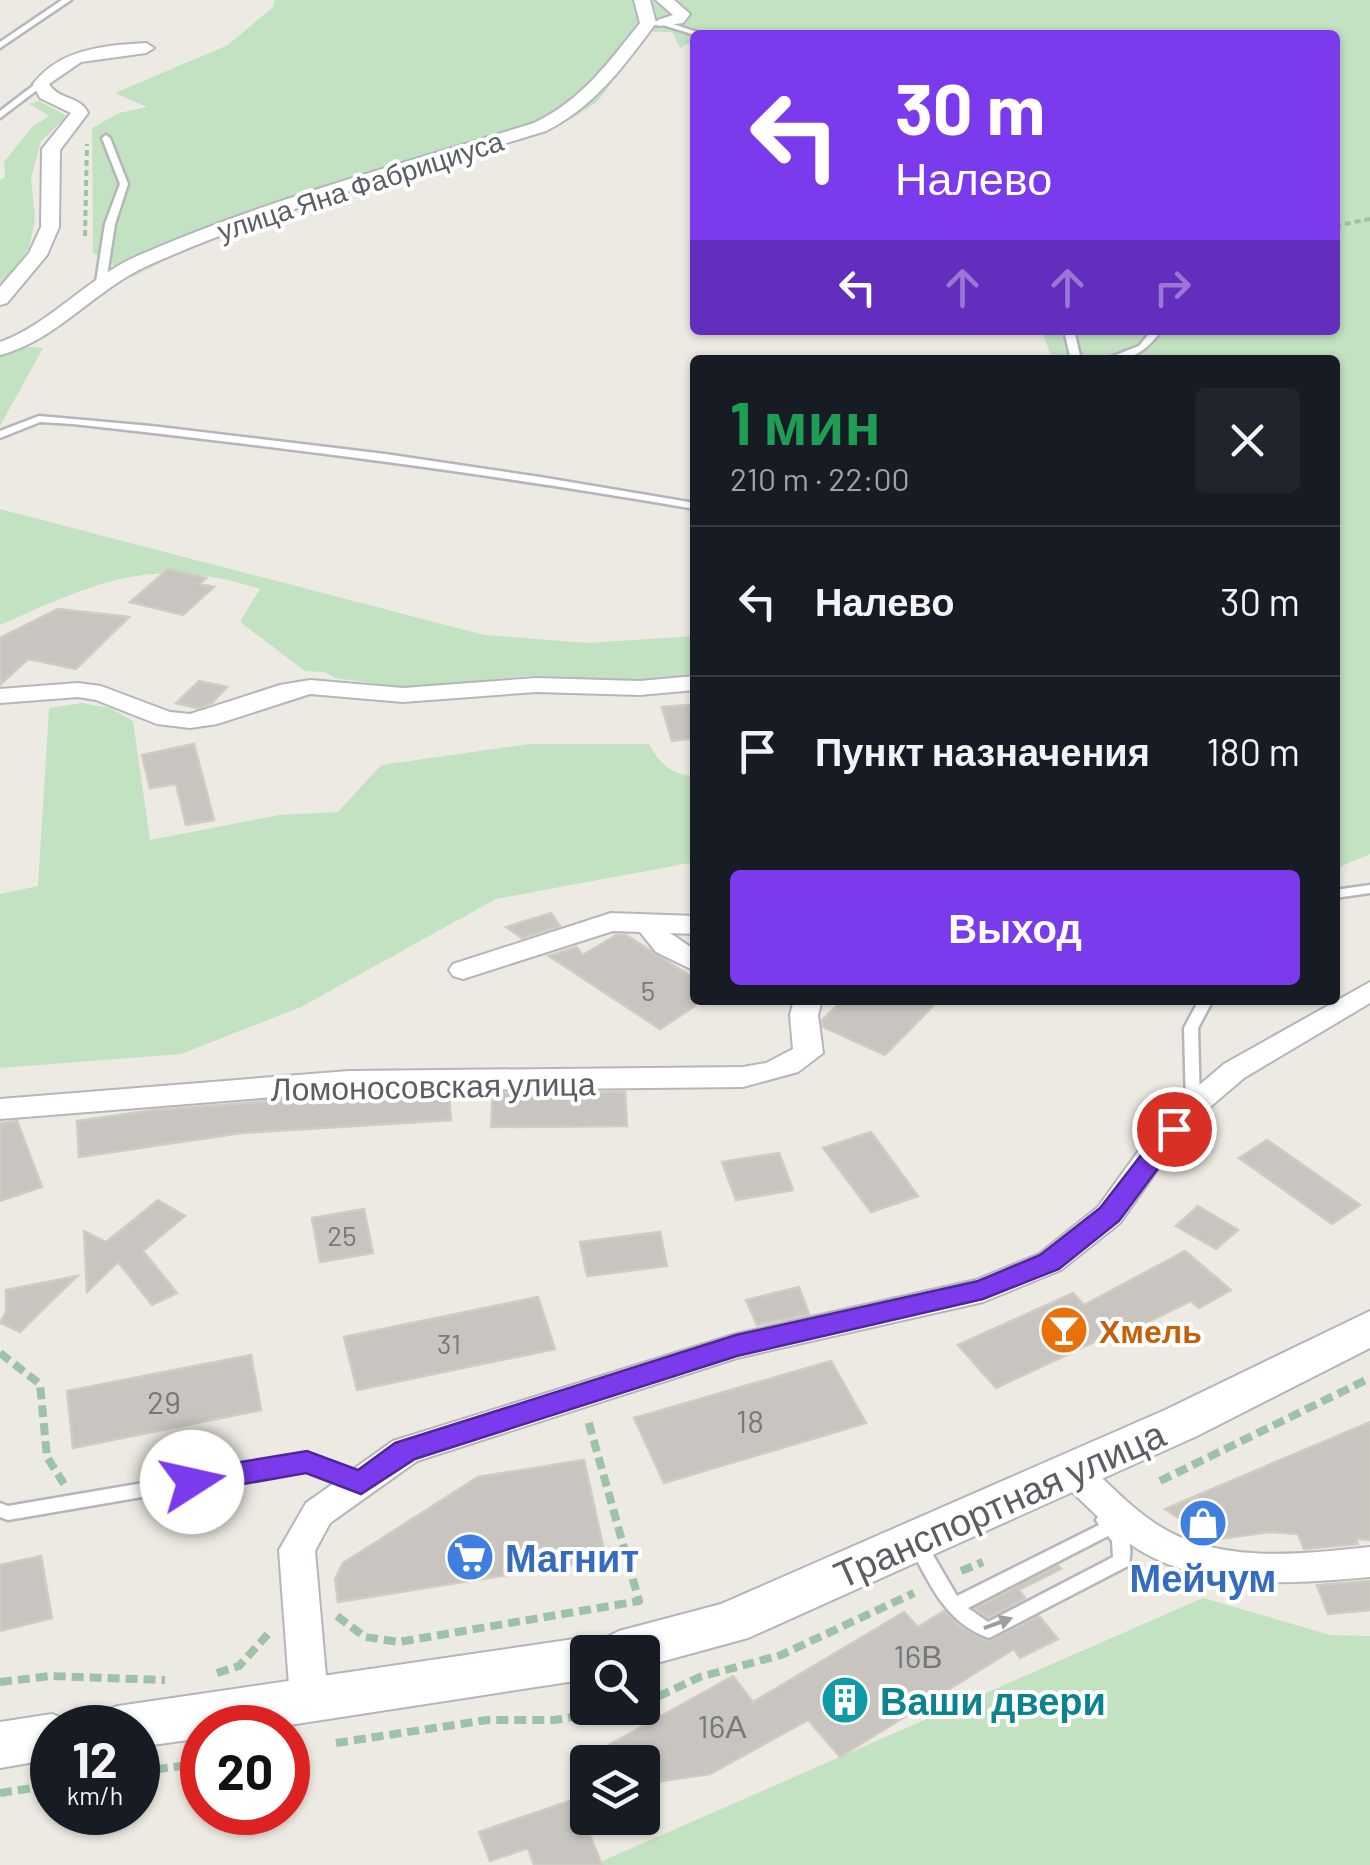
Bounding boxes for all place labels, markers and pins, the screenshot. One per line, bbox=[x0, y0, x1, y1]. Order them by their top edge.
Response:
pin bbox=[1132, 1087, 1217, 1172]
bar icon: Хмель bbox=[1038, 1304, 1090, 1356]
place label: Хмель bbox=[1099, 1311, 1202, 1349]
shop icon: Мейчум bbox=[1177, 1497, 1229, 1549]
supermarket icon: Магнит bbox=[444, 1531, 496, 1583]
place label: Магнит bbox=[505, 1534, 639, 1580]
place label: Мейчум bbox=[1130, 1554, 1276, 1600]
building icon: Ваши двери bbox=[819, 1674, 871, 1726]
place label: Ваши двери bbox=[880, 1677, 1106, 1723]

